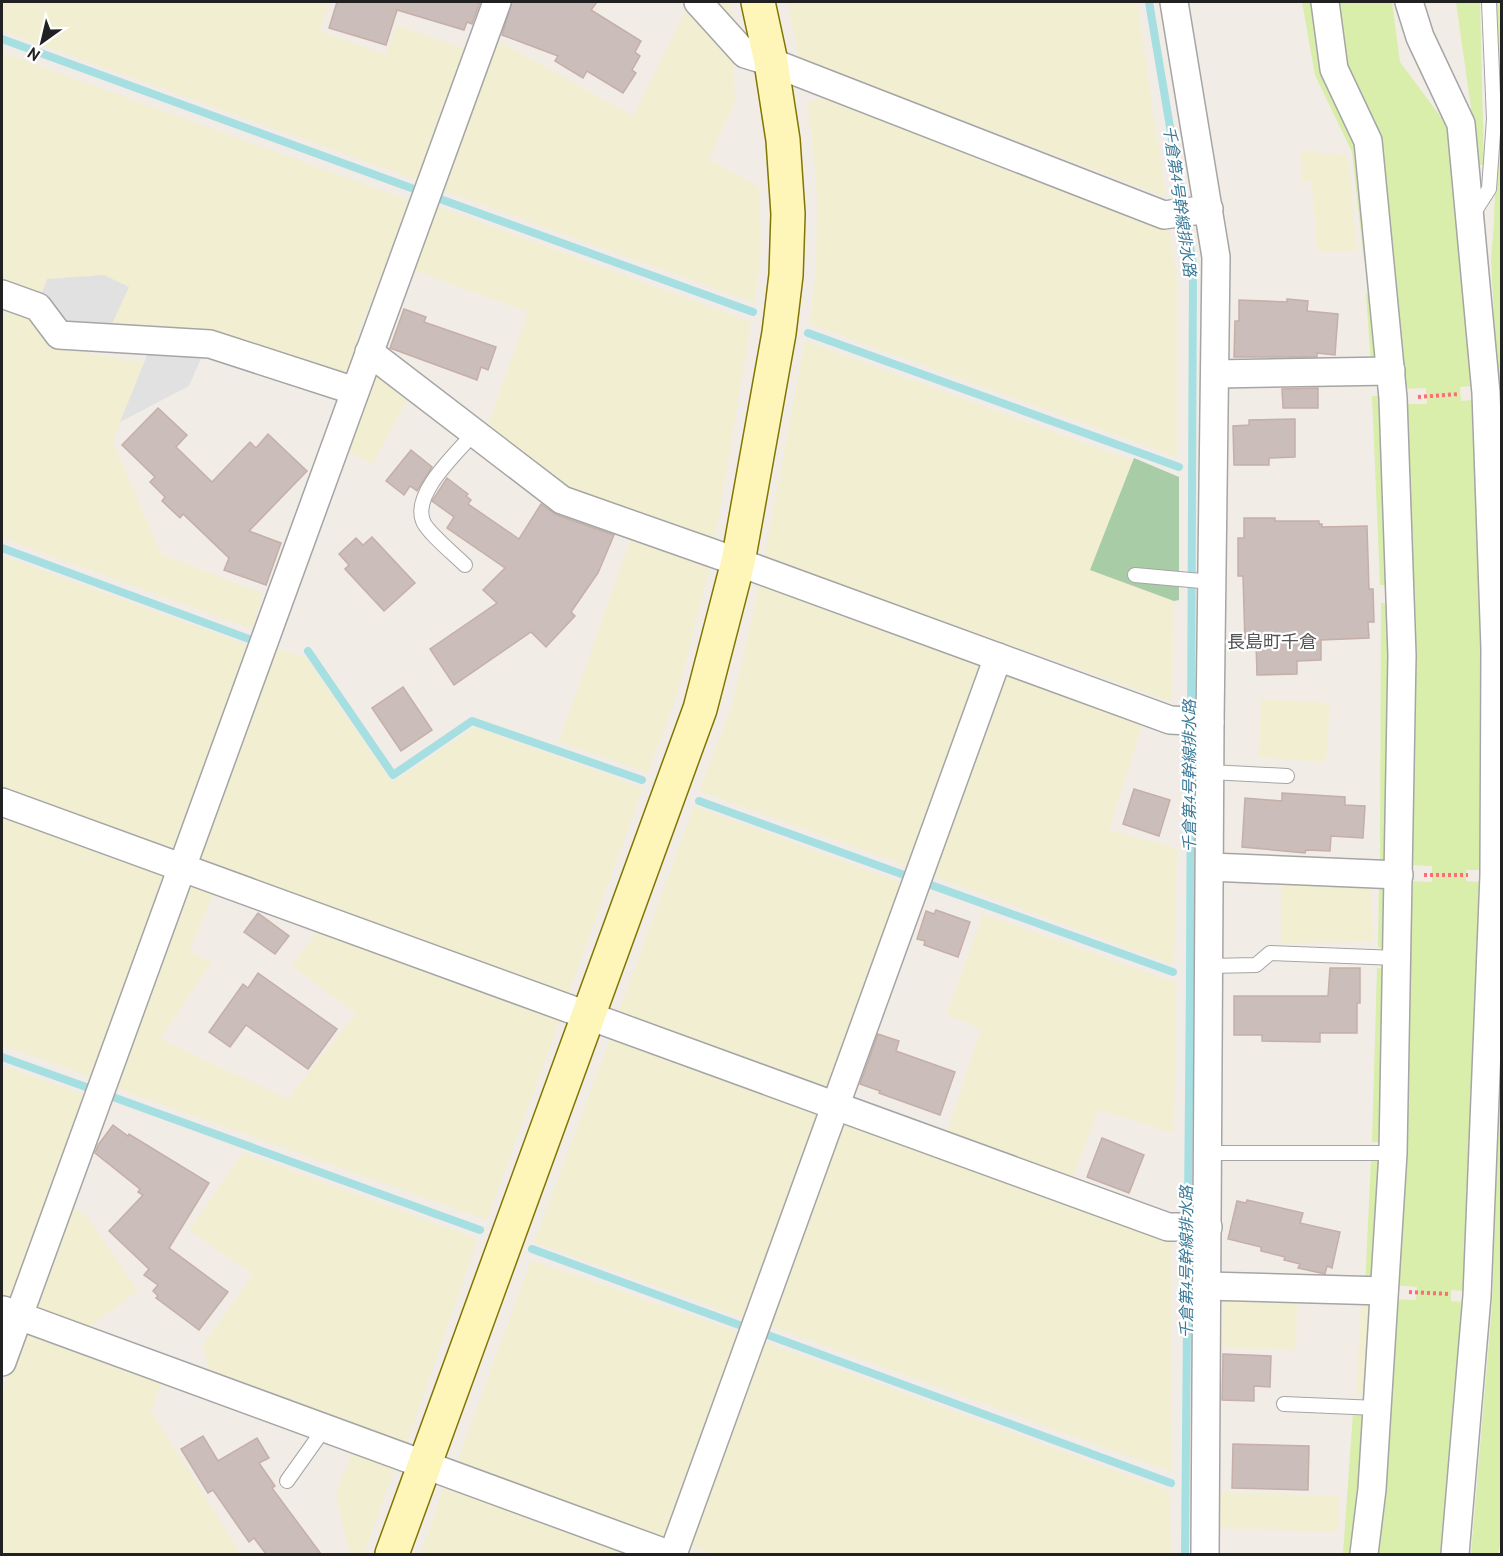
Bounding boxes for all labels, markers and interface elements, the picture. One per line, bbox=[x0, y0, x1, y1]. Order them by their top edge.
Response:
north arrow bbox=[12, 12, 72, 72]
text: N bbox=[24, 43, 44, 66]
water label: 千倉第4号幹線排水路 bbox=[1159, 124, 1201, 280]
district label: 長島町千倉 bbox=[1227, 630, 1317, 653]
water label: 千倉第4号幹線排水路 bbox=[1179, 698, 1199, 852]
water label: 千倉第4号幹線排水路 bbox=[1176, 1184, 1196, 1338]

